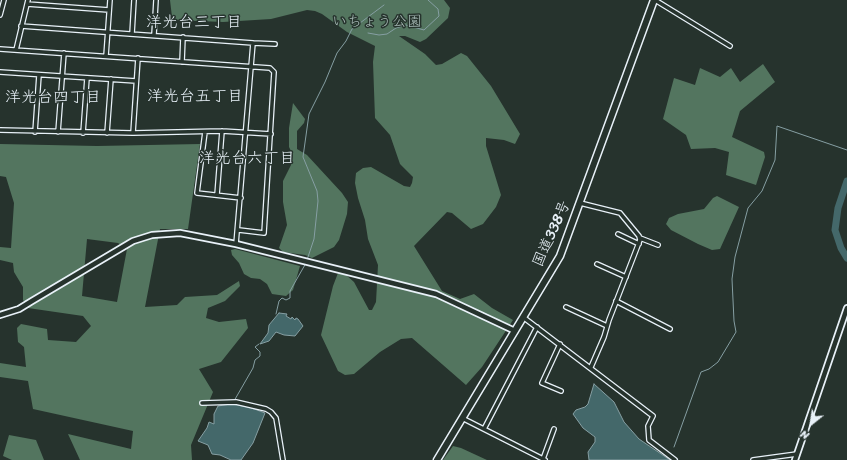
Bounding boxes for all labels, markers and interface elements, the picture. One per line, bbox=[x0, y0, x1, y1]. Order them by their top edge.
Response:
district label: 洋光台三丁目 bbox=[146, 13, 242, 33]
park label: いちょう公園 bbox=[332, 13, 422, 31]
district label: 洋光台五丁目 bbox=[147, 87, 243, 107]
district label: 洋光台四丁目 bbox=[5, 88, 101, 108]
district label: 洋光台六丁目 bbox=[199, 149, 295, 169]
street label: 国道338号 bbox=[529, 198, 575, 270]
north arrow bbox=[791, 404, 831, 444]
text: N bbox=[797, 425, 813, 445]

